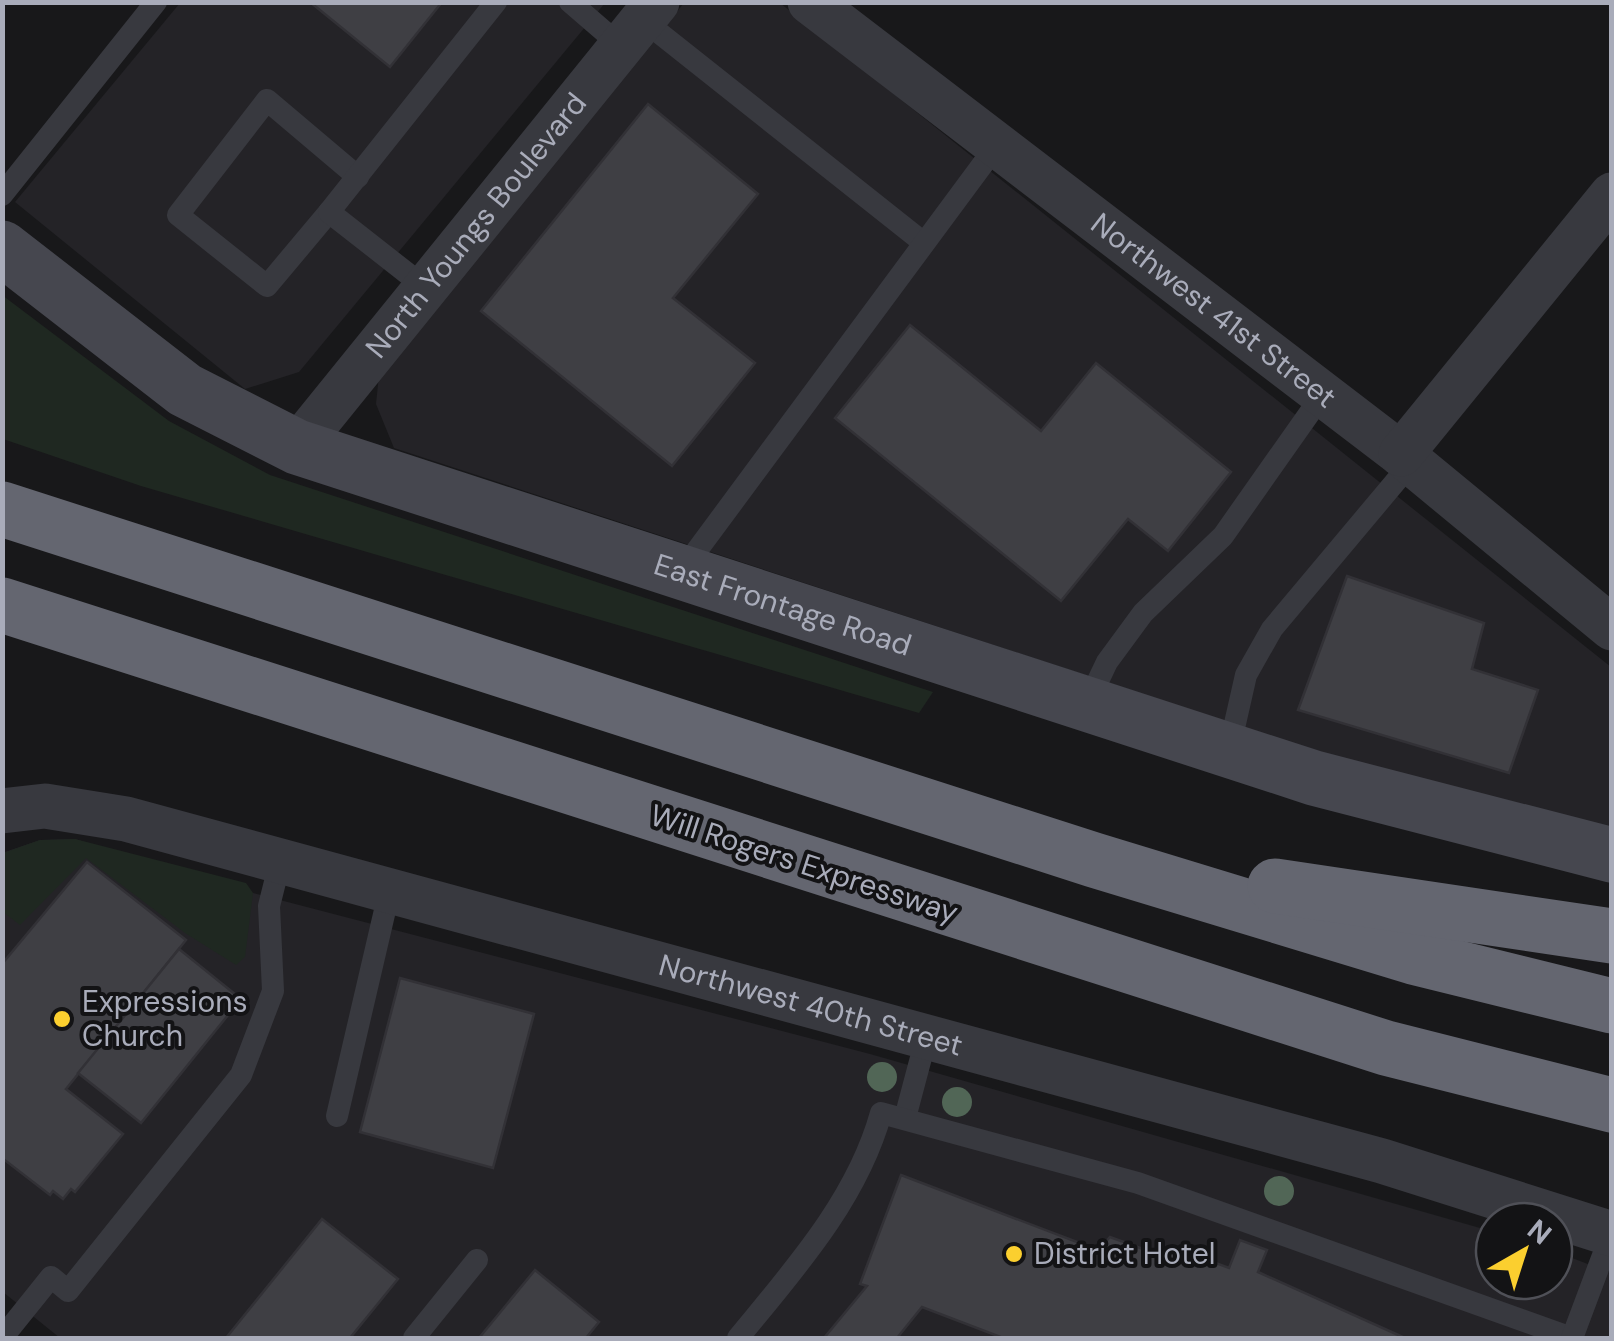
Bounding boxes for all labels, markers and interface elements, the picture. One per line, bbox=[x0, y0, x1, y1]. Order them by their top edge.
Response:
street label: North Youngs Boulevard bbox=[357, 84, 595, 366]
street label: Northwest 41st Street bbox=[1083, 204, 1344, 417]
street label: East Frontage Road bbox=[649, 545, 916, 665]
street label: Will Rogers Expressway bbox=[645, 795, 963, 932]
street label: Northwest 40th Street bbox=[655, 945, 967, 1065]
place label: Expressions Church bbox=[82, 982, 248, 1055]
marker: Expressions Church bbox=[51, 1008, 73, 1030]
north arrow bbox=[1474, 1201, 1574, 1301]
text: N bbox=[1520, 1211, 1559, 1253]
place label: District Hotel bbox=[1034, 1234, 1215, 1273]
marker: District Hotel bbox=[1003, 1243, 1025, 1265]

